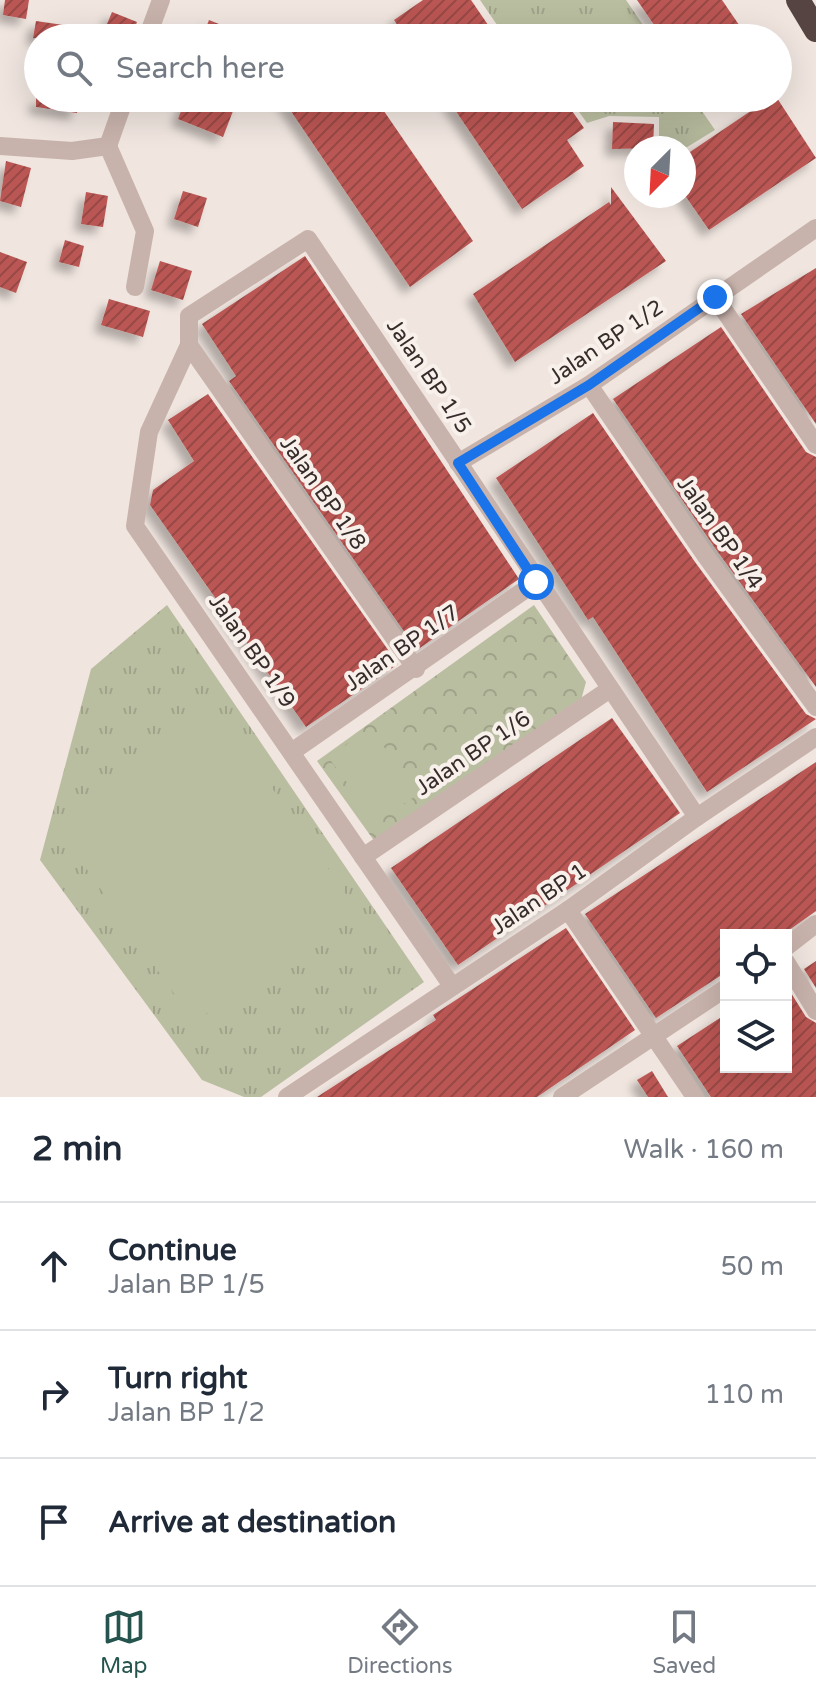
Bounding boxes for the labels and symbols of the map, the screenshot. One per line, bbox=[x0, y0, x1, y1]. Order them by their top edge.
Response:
north arrow bbox=[624, 136, 696, 208]
route end bbox=[697, 279, 733, 315]
street label: Jalan BP 1/2 bbox=[544, 294, 668, 390]
street label: Jalan BP 1/5 bbox=[381, 314, 477, 438]
street label: Jalan BP 1/8 bbox=[274, 431, 372, 555]
street label: Jalan BP 1/4 bbox=[672, 472, 768, 594]
route start bbox=[518, 564, 554, 600]
street label: Jalan BP 1/9 bbox=[203, 589, 301, 713]
street label: Jalan BP 1/7 bbox=[340, 599, 464, 697]
street label: Jalan BP 1/6 bbox=[411, 705, 535, 801]
street label: Jalan BP 1 bbox=[486, 858, 592, 940]

